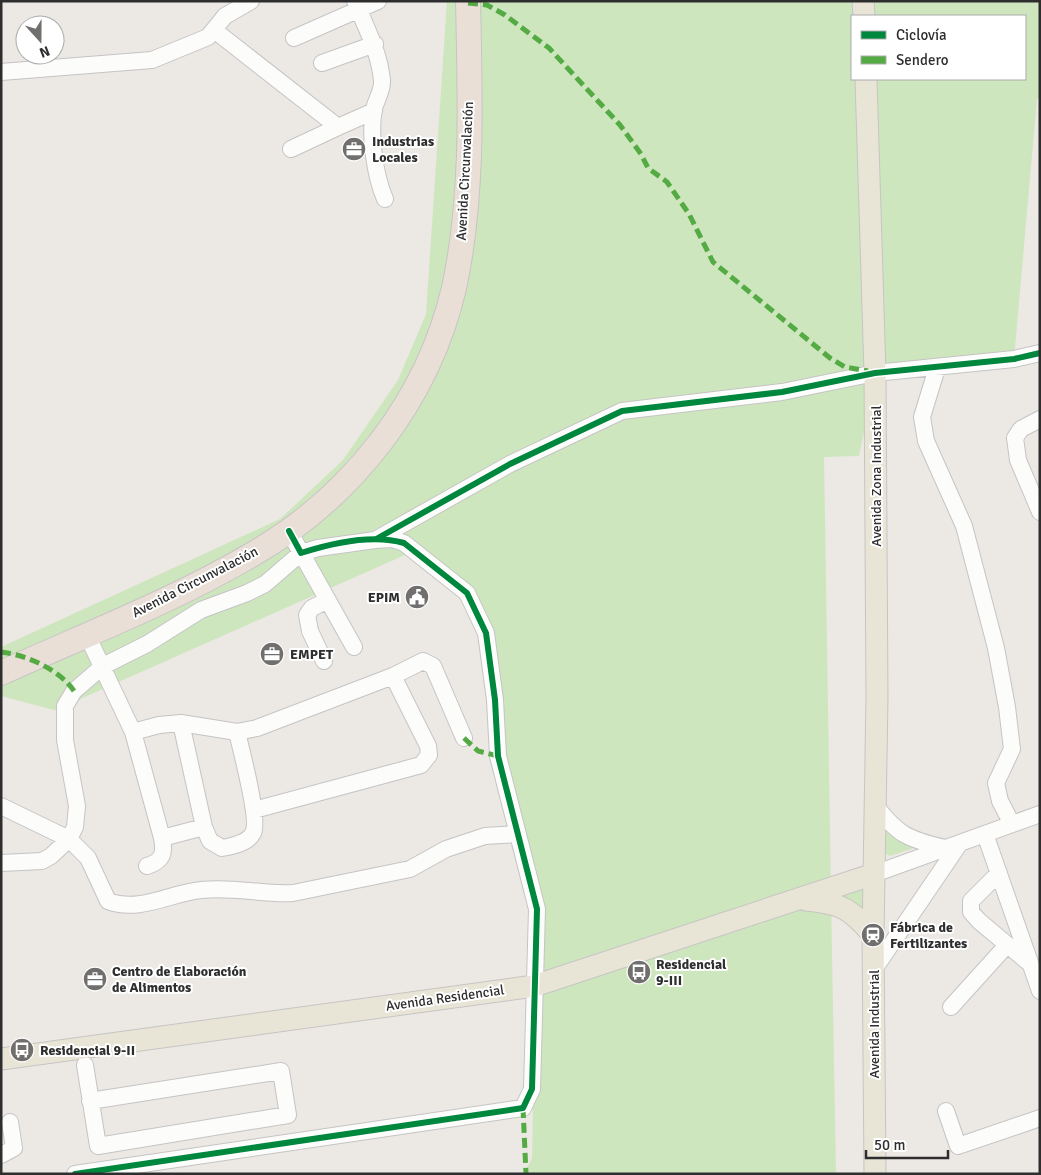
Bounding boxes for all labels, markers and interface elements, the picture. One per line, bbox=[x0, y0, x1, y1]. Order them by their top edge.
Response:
north arrow bbox=[15, 15, 65, 65]
legend bbox=[851, 15, 1026, 80]
text: Ciclovía bbox=[896, 26, 947, 44]
text: N bbox=[37, 42, 52, 61]
text: Sendero bbox=[896, 51, 949, 69]
street label: Avenida Circunvalación bbox=[453, 101, 477, 241]
place label: Industrias Locales bbox=[372, 133, 434, 166]
office icon: Industrias Locales bbox=[341, 136, 367, 162]
street label: Avenida Zona Industrial bbox=[868, 405, 885, 547]
street label: Avenida Circunvalación bbox=[129, 543, 261, 621]
public building icon: EPIM bbox=[404, 584, 430, 610]
place label: EPIM bbox=[368, 589, 400, 606]
office icon: EMPET bbox=[259, 641, 285, 667]
place label: EMPET bbox=[290, 646, 334, 663]
place label: Fábrica de Fertilizantes bbox=[890, 919, 967, 952]
station icon: Fábrica de Fertilizantes bbox=[860, 922, 886, 948]
place label: Residencial 9-III bbox=[656, 956, 727, 989]
bus stop icon: Residencial 9-III bbox=[626, 959, 652, 985]
place label: Centro de Elaboración de Alimentos bbox=[112, 963, 247, 996]
office icon: Centro de Elaboración de Alimentos bbox=[82, 966, 108, 992]
street label: Avenida Industrial bbox=[866, 970, 883, 1078]
street label: Avenida Residencial bbox=[385, 981, 505, 1015]
bus stop icon: Residencial 9-II bbox=[9, 1037, 35, 1063]
place label: Residencial 9-II bbox=[40, 1042, 135, 1059]
scale bar bbox=[866, 1128, 948, 1160]
text: 50 m bbox=[874, 1136, 905, 1154]

